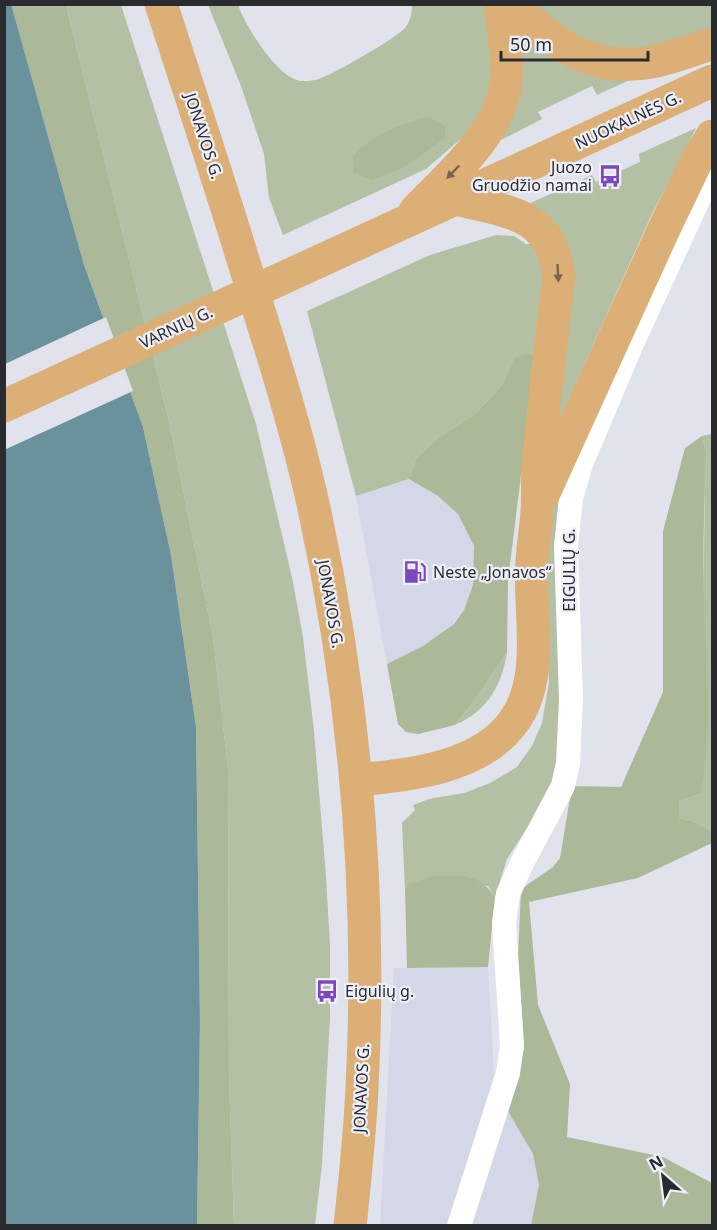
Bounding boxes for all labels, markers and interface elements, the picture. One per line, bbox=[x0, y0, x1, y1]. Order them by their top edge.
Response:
scale bar bbox=[501, 24, 648, 62]
text: 50 m bbox=[510, 32, 552, 56]
street label: NUOKALNĖS G. bbox=[571, 86, 685, 154]
street label: JONAVOS G. bbox=[179, 88, 228, 182]
place label: Juozo Gruodžio namai bbox=[472, 156, 592, 196]
bus stop icon: Juozo Gruodžio namai bbox=[597, 163, 623, 189]
one-way arrow bbox=[446, 164, 460, 179]
one-way arrow bbox=[553, 263, 562, 282]
street label: VARNIŲ G. bbox=[136, 300, 216, 354]
street label: EIGULIŲ G. bbox=[558, 528, 580, 612]
street label: JONAVOS G. bbox=[312, 556, 350, 650]
fuel station icon: Neste „Jonavos“ bbox=[402, 559, 428, 585]
place label: Neste „Jonavos“ bbox=[433, 561, 552, 583]
bus stop icon: Eigulių g. bbox=[314, 978, 340, 1004]
place label: Eigulių g. bbox=[345, 980, 414, 1002]
street label: JONAVOS G. bbox=[348, 1043, 374, 1135]
north arrow bbox=[633, 1146, 693, 1206]
text: N bbox=[645, 1150, 667, 1176]

